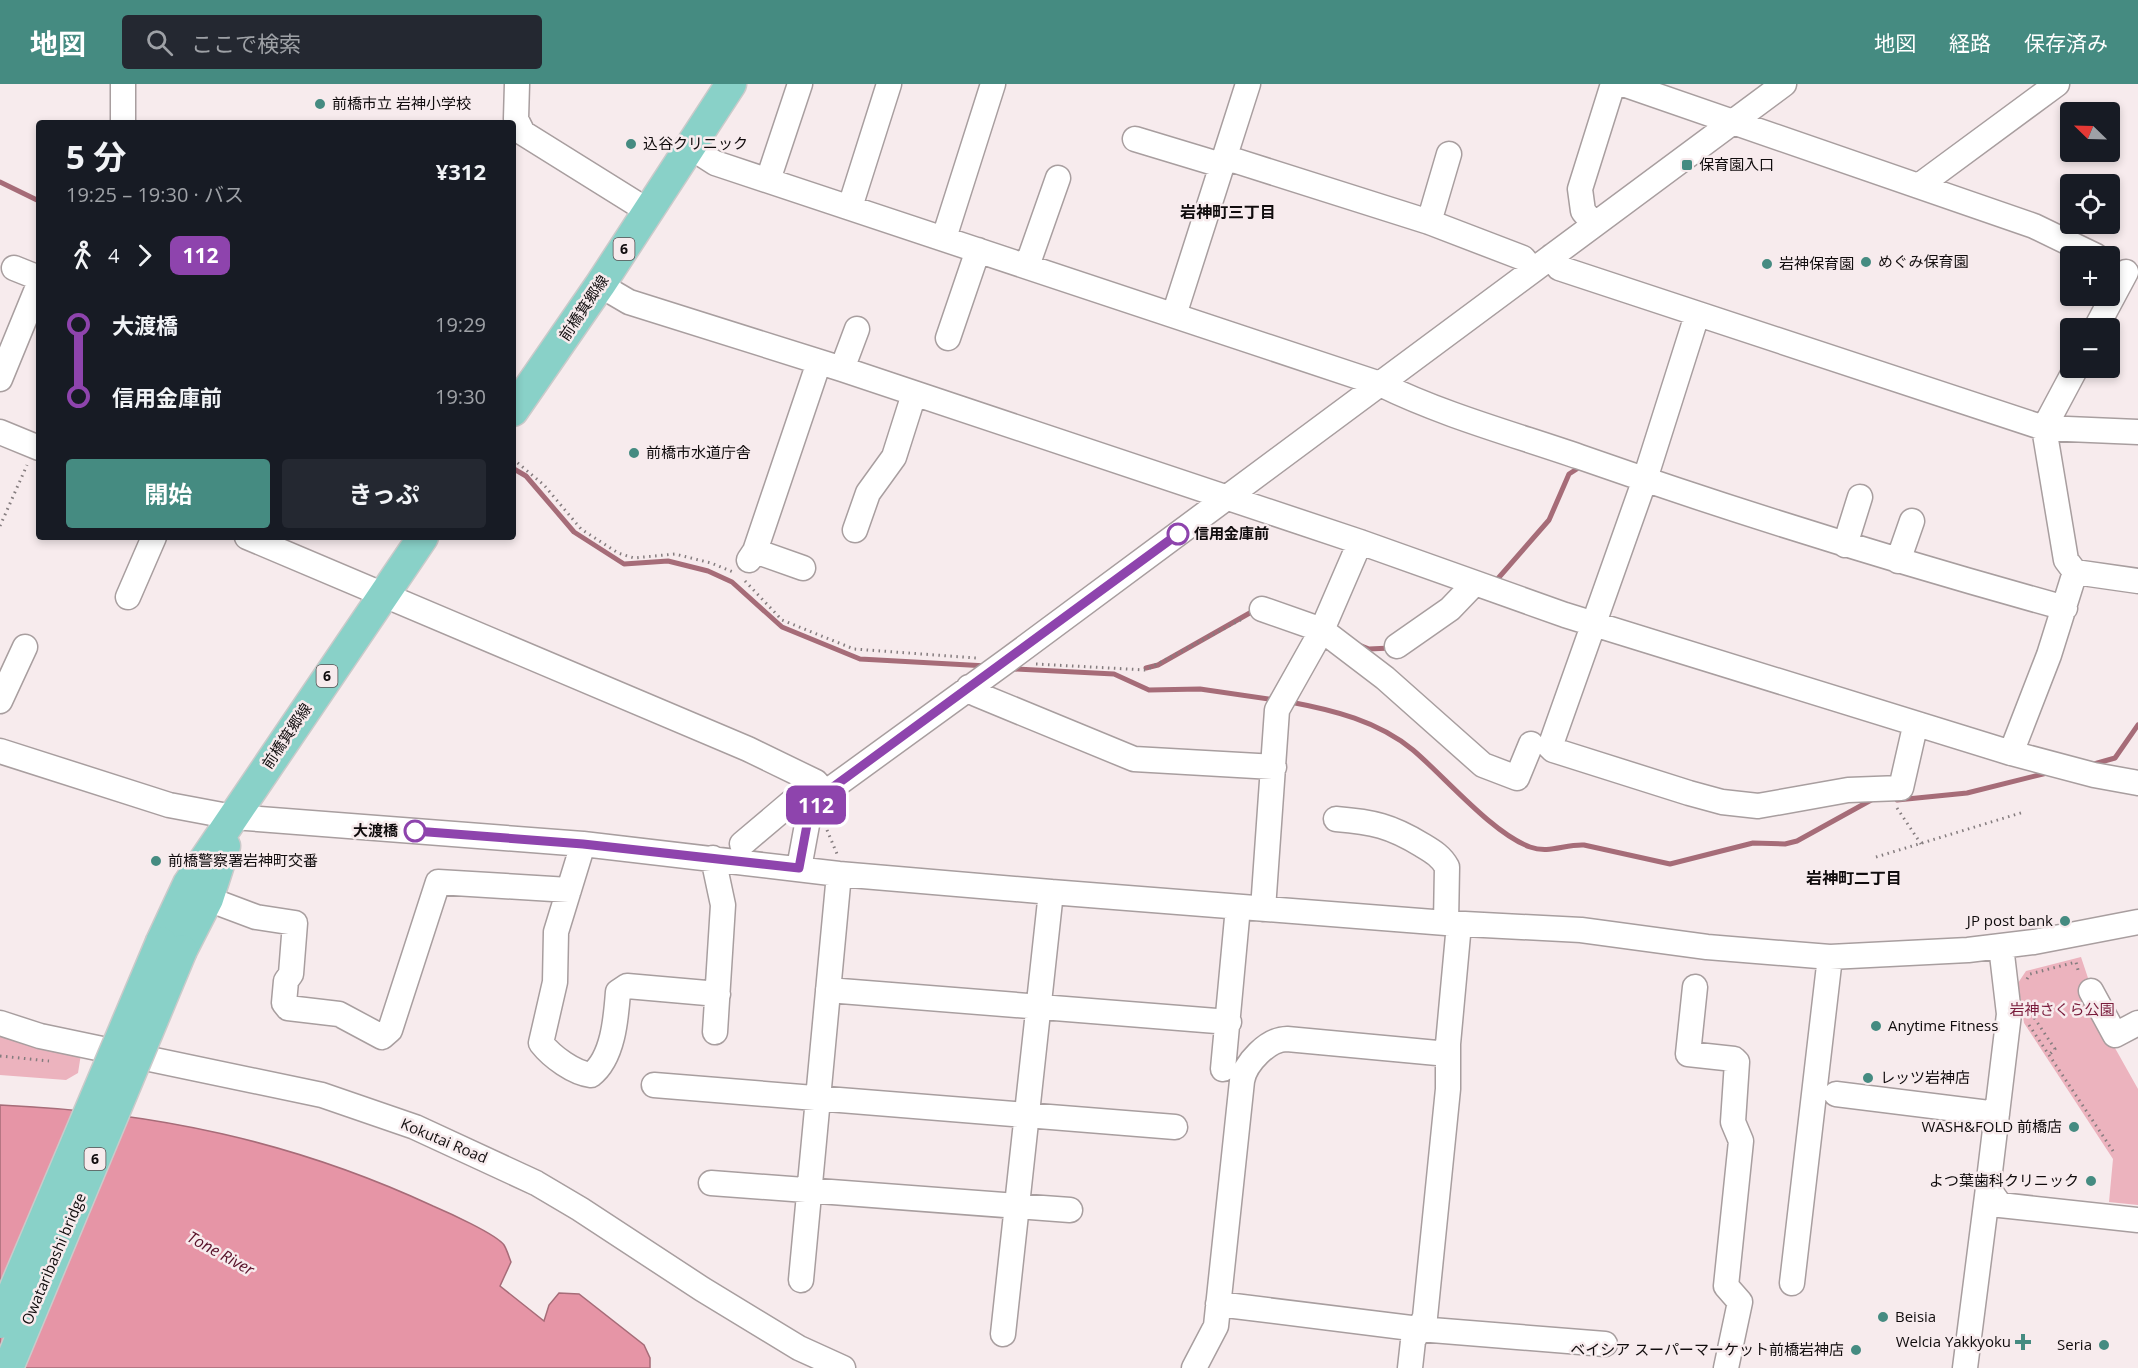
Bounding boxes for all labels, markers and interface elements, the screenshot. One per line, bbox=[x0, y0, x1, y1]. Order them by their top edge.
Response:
search box bbox=[122, 15, 542, 69]
text: 地図 bbox=[30, 24, 86, 62]
icon: search bbox=[143, 26, 176, 59]
text: ここで検索 bbox=[191, 28, 301, 58]
text: 地図 bbox=[1874, 29, 1916, 57]
text: 経路 bbox=[1949, 29, 1991, 57]
text: 保存済み bbox=[2024, 29, 2108, 57]
place label: 前橋市立 岩神小学校 bbox=[332, 93, 471, 113]
marker: 前橋市立 岩神小学校 bbox=[313, 97, 327, 111]
north arrow bbox=[2060, 102, 2120, 162]
map controls bbox=[2060, 102, 2120, 378]
place label: 込谷クリニック bbox=[643, 133, 748, 153]
text: 5 分 bbox=[66, 134, 126, 179]
marker: 込谷クリニック bbox=[624, 137, 638, 151]
place label: 保育園入口 bbox=[1699, 154, 1774, 174]
text: ¥312 bbox=[436, 156, 486, 186]
marker: 保育園入口 bbox=[1680, 158, 1694, 172]
button: locate bbox=[2060, 174, 2120, 234]
text: 19:25 – 19:30 · バス bbox=[66, 181, 244, 208]
district label: 岩神町三丁目 bbox=[1180, 201, 1276, 223]
road number: 6 bbox=[614, 238, 634, 260]
icon: walk bbox=[66, 239, 99, 272]
icon: forward bbox=[128, 239, 161, 272]
text: 112 bbox=[182, 241, 218, 269]
text: 4 bbox=[108, 242, 119, 269]
button: + bbox=[2060, 246, 2120, 306]
place label: めぐみ保育園 bbox=[1878, 251, 1968, 271]
place label: 岩神保育園 bbox=[1779, 253, 1854, 273]
marker: めぐみ保育園 bbox=[1859, 255, 1873, 269]
marker: 岩神保育園 bbox=[1760, 257, 1774, 271]
street label: 前橋箕郷線 bbox=[554, 271, 612, 344]
text: 大渡橋 bbox=[112, 310, 178, 340]
text: 19:29 bbox=[435, 311, 486, 338]
button: − bbox=[2060, 318, 2120, 378]
text: 信用金庫前 bbox=[112, 382, 222, 412]
text: 19:30 bbox=[435, 383, 486, 410]
place label: 前橋市水道庁舎 bbox=[646, 442, 751, 462]
marker: 前橋市水道庁舎 bbox=[627, 446, 641, 460]
button: 開始 bbox=[66, 459, 270, 528]
button: きっぷ bbox=[282, 459, 486, 528]
marker: 信用金庫前 bbox=[1167, 523, 1189, 545]
place label: 信用金庫前 bbox=[1194, 523, 1269, 543]
road number: 6 bbox=[316, 665, 338, 687]
street label: 前橋箕郷線 bbox=[257, 699, 315, 772]
line badge: 112 bbox=[782, 786, 850, 824]
text: 112 bbox=[798, 791, 834, 819]
place label: 大渡橋 bbox=[353, 820, 399, 840]
marker: 大渡橋 bbox=[404, 820, 426, 842]
place label: 前橋警察署岩神町交番 bbox=[168, 850, 318, 870]
marker: 前橋警察署岩神町交番 bbox=[149, 854, 163, 868]
district label: 岩神町二丁目 bbox=[1806, 867, 1902, 889]
place label: JP post bank bbox=[1965, 910, 2053, 930]
marker: JP post bank bbox=[2058, 914, 2072, 928]
park label: 岩神さくら公園 bbox=[2009, 999, 2115, 1019]
place label: Anytime Fitness bbox=[1888, 1015, 1998, 1035]
marker: Anytime Fitness bbox=[1869, 1019, 1883, 1033]
place label: レッツ岩神店 bbox=[1880, 1067, 1970, 1087]
marker: レッツ岩神店 bbox=[1861, 1071, 1875, 1085]
street label: Kokutai Road bbox=[398, 1113, 491, 1167]
place label: WASH&FOLD 前橋店 bbox=[1921, 1116, 2062, 1136]
marker: WASH&FOLD 前橋店 bbox=[2067, 1120, 2081, 1134]
road number: 6 bbox=[84, 1148, 106, 1170]
place label: よつ葉歯科クリニック bbox=[1929, 1170, 2079, 1190]
marker: よつ葉歯科クリニック bbox=[2084, 1174, 2098, 1188]
street label: Owataribashi bridge bbox=[16, 1190, 90, 1328]
water label: Tone River bbox=[184, 1226, 259, 1281]
place label: Beisia bbox=[1895, 1306, 1936, 1326]
marker: Beisia bbox=[1876, 1310, 1890, 1324]
place label: Welcia Yakkyoku bbox=[1896, 1331, 2011, 1351]
place label: Seria bbox=[2057, 1334, 2092, 1354]
marker: Welcia Yakkyoku bbox=[2016, 1335, 2030, 1349]
marker: Seria bbox=[2097, 1338, 2111, 1352]
place label: ベイシア スーパーマーケット前橋岩神店 bbox=[1570, 1339, 1844, 1359]
marker: ベイシア スーパーマーケット前橋岩神店 bbox=[1849, 1343, 1863, 1357]

